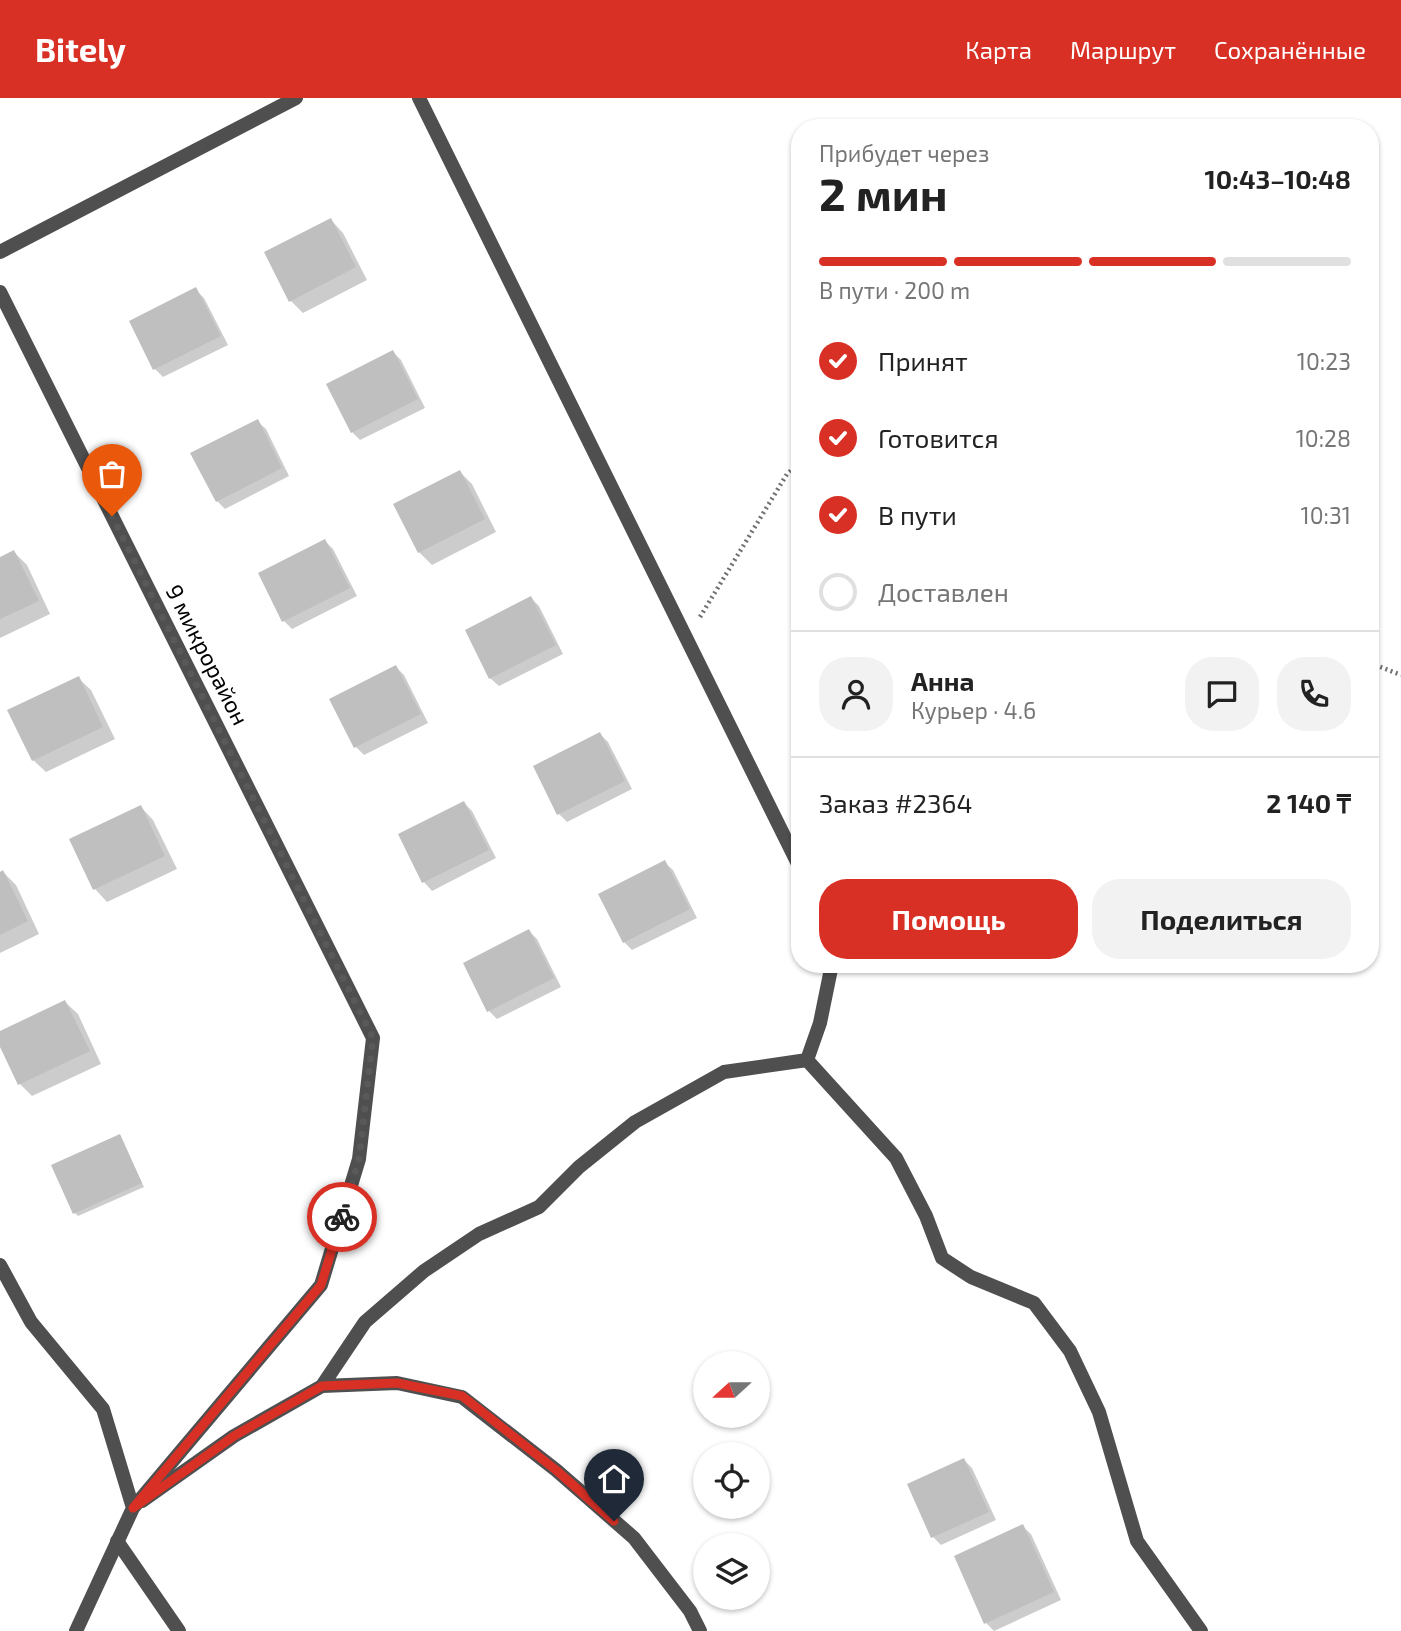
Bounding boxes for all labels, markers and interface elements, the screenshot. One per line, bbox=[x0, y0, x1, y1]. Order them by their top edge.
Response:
text: Bitely bbox=[35, 29, 126, 69]
text: Карта bbox=[965, 35, 1032, 64]
text: Маршрут bbox=[1070, 35, 1176, 64]
text: Сохранённые bbox=[1214, 35, 1366, 64]
text: Прибудет через bbox=[819, 139, 989, 167]
text: 10:43–10:48 bbox=[1205, 163, 1351, 194]
text: 2 мин bbox=[819, 165, 948, 220]
text: В пути · 200 m bbox=[819, 276, 970, 304]
icon: check bbox=[819, 342, 857, 380]
text: Принят bbox=[878, 345, 968, 376]
text: 10:23 bbox=[1297, 347, 1351, 375]
icon: check bbox=[819, 419, 857, 457]
text: Готовится bbox=[878, 422, 999, 453]
text: 10:28 bbox=[1296, 424, 1351, 452]
pin bbox=[82, 444, 142, 516]
icon: bag bbox=[93, 455, 131, 493]
icon: check bbox=[819, 496, 857, 534]
text: В пути bbox=[878, 499, 957, 530]
text: 10:31 bbox=[1301, 501, 1351, 529]
text: Доставлен bbox=[878, 576, 1009, 607]
street label: 9 микрорайон bbox=[160, 580, 255, 730]
button: person bbox=[819, 657, 893, 731]
button: chat bbox=[1185, 657, 1259, 731]
button: phone bbox=[1277, 657, 1351, 731]
text: Анна bbox=[911, 665, 974, 696]
text: Курьер · 4.6 bbox=[911, 696, 1036, 724]
text: Заказ #2364 bbox=[819, 787, 972, 818]
text: 2 140 ₸ bbox=[1266, 787, 1351, 818]
button: Помощь bbox=[819, 879, 1078, 959]
button: Поделиться bbox=[1092, 879, 1351, 959]
courier bbox=[307, 1182, 377, 1252]
icon: bike bbox=[323, 1198, 361, 1236]
north arrow bbox=[693, 1351, 770, 1428]
map controls bbox=[693, 1351, 770, 1610]
button: locate bbox=[693, 1442, 770, 1519]
pin bbox=[584, 1449, 644, 1521]
icon: home bbox=[595, 1460, 633, 1498]
button: layers bbox=[693, 1533, 770, 1610]

